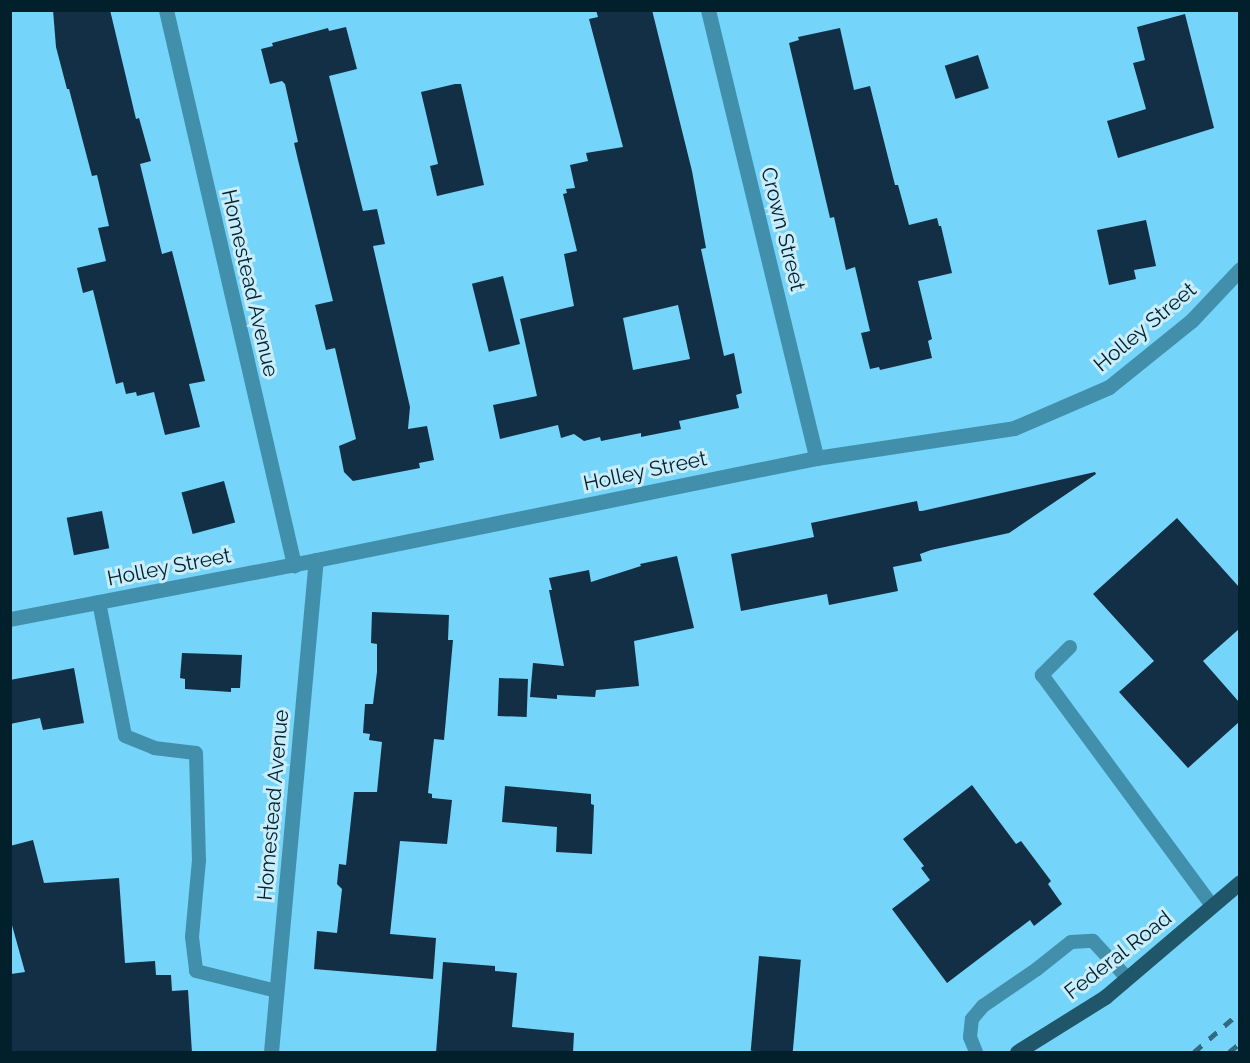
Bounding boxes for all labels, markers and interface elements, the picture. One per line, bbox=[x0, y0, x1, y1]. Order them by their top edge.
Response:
street label: Crown Street bbox=[755, 165, 811, 293]
street label: Homestead Avenue bbox=[216, 186, 284, 380]
street label: Holley Street bbox=[1089, 277, 1201, 377]
street label: Holley Street bbox=[581, 446, 709, 496]
street label: Holley Street bbox=[105, 543, 233, 591]
street label: Homestead Avenue bbox=[252, 708, 294, 902]
street label: Federal Road bbox=[1059, 905, 1177, 1005]

